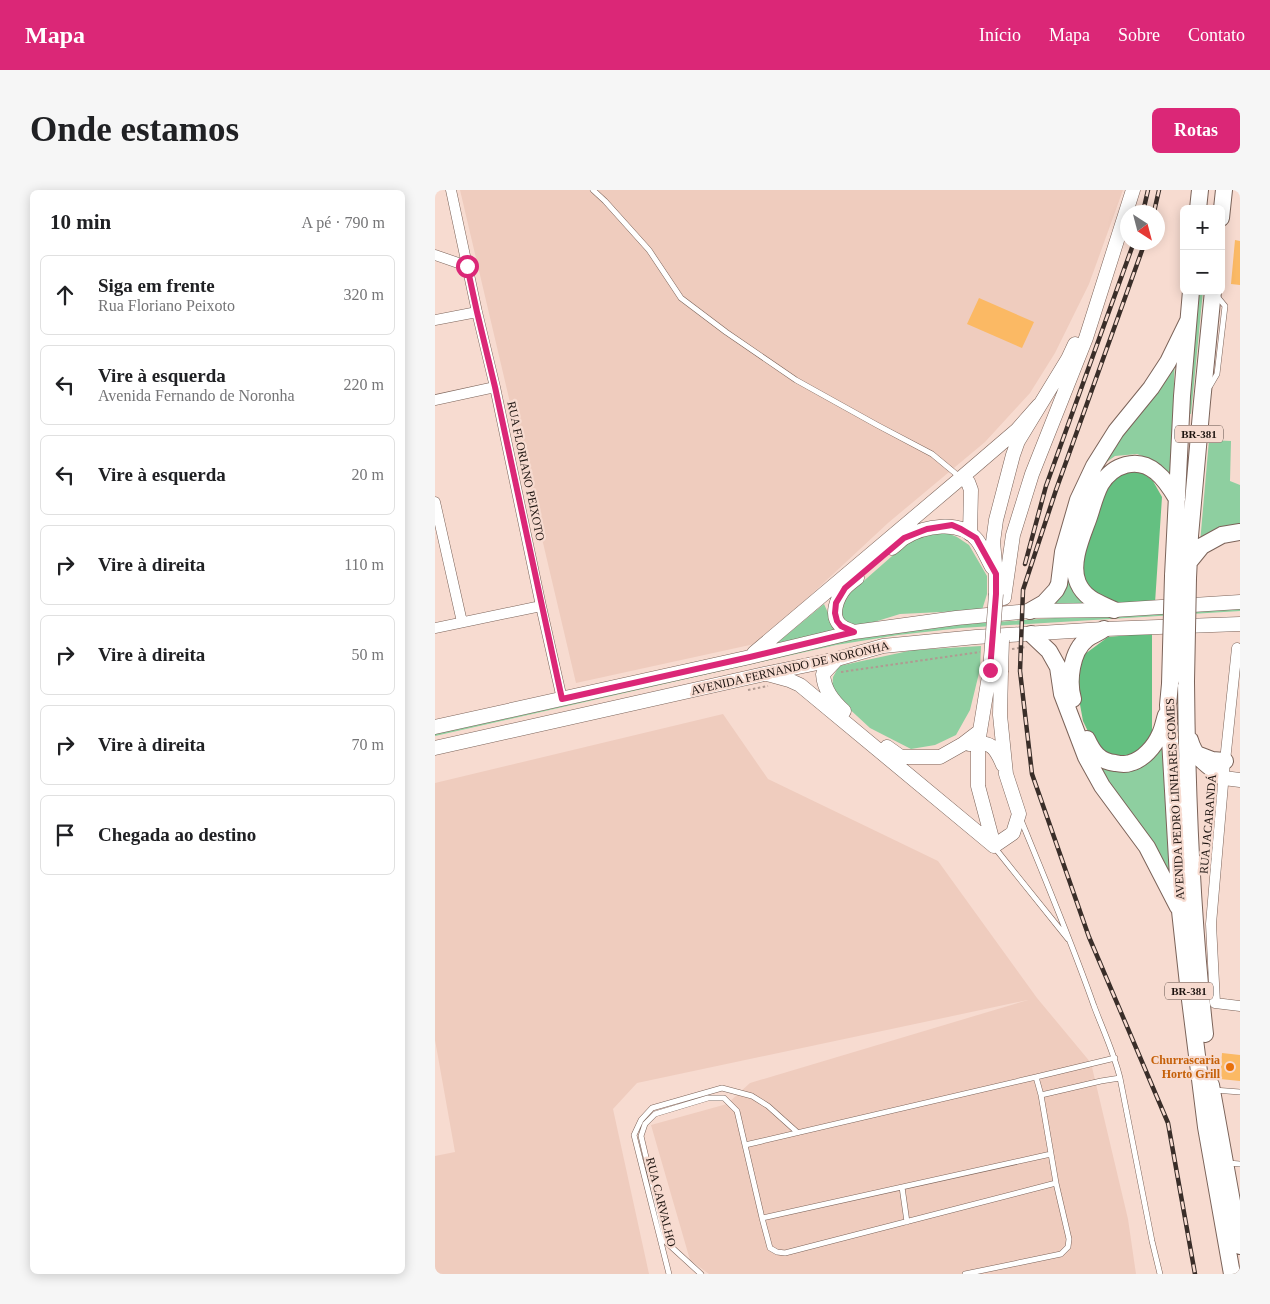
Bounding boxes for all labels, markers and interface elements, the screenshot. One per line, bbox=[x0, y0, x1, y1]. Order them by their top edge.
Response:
text: Mapa bbox=[25, 22, 85, 48]
text: Início bbox=[979, 25, 1021, 45]
text: Mapa bbox=[1049, 25, 1090, 45]
text: Sobre bbox=[1118, 25, 1160, 45]
text: Contato bbox=[1188, 25, 1245, 45]
button: Rotas bbox=[1152, 108, 1240, 153]
text: Onde estamos bbox=[30, 110, 239, 149]
north arrow bbox=[1120, 205, 1165, 250]
map controls bbox=[1180, 205, 1225, 295]
button: + bbox=[1180, 205, 1225, 250]
text: 10 min bbox=[50, 210, 111, 234]
text: A pé · 790 m bbox=[301, 214, 385, 231]
button: − bbox=[1180, 250, 1225, 295]
route start bbox=[456, 255, 479, 278]
text: Siga em frente bbox=[98, 275, 215, 296]
icon: ahead bbox=[51, 281, 79, 309]
text: 320 m bbox=[344, 286, 384, 303]
text: Rua Floriano Peixoto bbox=[98, 297, 235, 314]
text: Vire à esquerda bbox=[98, 365, 226, 386]
icon: left bbox=[51, 371, 79, 399]
text: 220 m bbox=[344, 376, 384, 393]
text: Avenida Fernando de Noronha bbox=[98, 387, 295, 404]
street label: RUA FLORIANO PEIXOTO bbox=[504, 400, 548, 542]
road number: BR-381 bbox=[1175, 425, 1223, 442]
icon: left bbox=[51, 461, 79, 489]
text: Vire à esquerda bbox=[98, 464, 226, 485]
text: 20 m bbox=[352, 466, 384, 483]
icon: right bbox=[51, 551, 79, 579]
text: Vire à direita bbox=[98, 554, 205, 575]
text: 110 m bbox=[344, 556, 384, 573]
street label: AVENIDA FERNANDO DE NORONHA bbox=[690, 638, 891, 698]
icon: right bbox=[51, 641, 79, 669]
text: Vire à direita bbox=[98, 644, 205, 665]
text: 50 m bbox=[352, 646, 384, 663]
route end bbox=[979, 659, 1002, 682]
street label: AVENIDA PEDRO LINHARES GOMES bbox=[1163, 698, 1187, 900]
icon: right bbox=[51, 731, 79, 759]
text: Vire à direita bbox=[98, 734, 205, 755]
text: 70 m bbox=[352, 736, 384, 753]
street label: RUA JACARANDÁ bbox=[1197, 773, 1219, 875]
icon: arrive bbox=[51, 821, 79, 849]
text: Chegada ao destino bbox=[98, 824, 256, 845]
road number: BR-381 bbox=[1165, 982, 1213, 999]
place label: Churrascaria Horto Grill bbox=[1151, 1053, 1221, 1081]
marker: Churrascaria Horto Grill bbox=[1224, 1061, 1236, 1073]
street label: RUA CARVALHO bbox=[643, 1156, 679, 1249]

